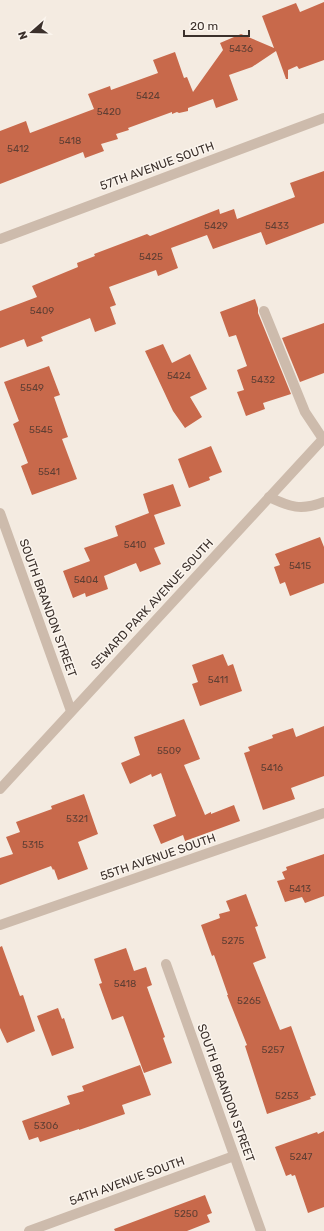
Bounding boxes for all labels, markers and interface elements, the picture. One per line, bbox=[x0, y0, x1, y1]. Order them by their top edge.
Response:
north arrow bbox=[12, 12, 52, 52]
scale bar bbox=[184, 12, 249, 38]
text: 20 m bbox=[190, 19, 218, 33]
text: N bbox=[16, 29, 31, 41]
house number: 5436 bbox=[229, 43, 253, 55]
house number: 5424 bbox=[136, 90, 160, 102]
house number: 5420 bbox=[97, 106, 121, 118]
house number: 5418 bbox=[59, 135, 81, 147]
street label: 57TH AVENUE SOUTH bbox=[98, 139, 216, 193]
house number: 5412 bbox=[7, 143, 29, 155]
house number: 5429 bbox=[204, 220, 228, 232]
house number: 5433 bbox=[265, 220, 289, 232]
house number: 5425 bbox=[139, 251, 163, 263]
house number: 5409 bbox=[30, 305, 54, 317]
house number: 5424 bbox=[167, 370, 191, 382]
house number: 5432 bbox=[251, 374, 275, 386]
house number: 5549 bbox=[20, 382, 44, 394]
house number: 5545 bbox=[29, 424, 53, 436]
house number: 5541 bbox=[38, 466, 60, 478]
street label: SEWARD PARK AVENUE SOUTH bbox=[88, 536, 216, 672]
street label: SOUTH BRANDON STREET bbox=[16, 537, 80, 679]
house number: 5410 bbox=[124, 539, 146, 551]
house number: 5415 bbox=[289, 560, 311, 572]
house number: 5404 bbox=[74, 574, 98, 586]
house number: 5411 bbox=[208, 674, 228, 686]
house number: 5509 bbox=[157, 745, 181, 757]
house number: 5416 bbox=[261, 762, 283, 774]
house number: 5321 bbox=[66, 813, 88, 825]
street label: 55TH AVENUE SOUTH bbox=[98, 831, 218, 883]
house number: 5315 bbox=[22, 839, 44, 851]
house number: 5413 bbox=[289, 883, 311, 895]
house number: 5275 bbox=[222, 935, 244, 947]
house number: 5418 bbox=[114, 978, 136, 990]
house number: 5265 bbox=[237, 995, 261, 1007]
street label: SOUTH BRANDON STREET bbox=[194, 1022, 258, 1164]
house number: 5257 bbox=[262, 1044, 284, 1056]
house number: 5253 bbox=[275, 1090, 299, 1102]
house number: 5306 bbox=[34, 1120, 58, 1132]
house number: 5247 bbox=[290, 1151, 312, 1163]
street label: 54TH AVENUE SOUTH bbox=[68, 1154, 186, 1208]
house number: 5250 bbox=[174, 1208, 198, 1220]

